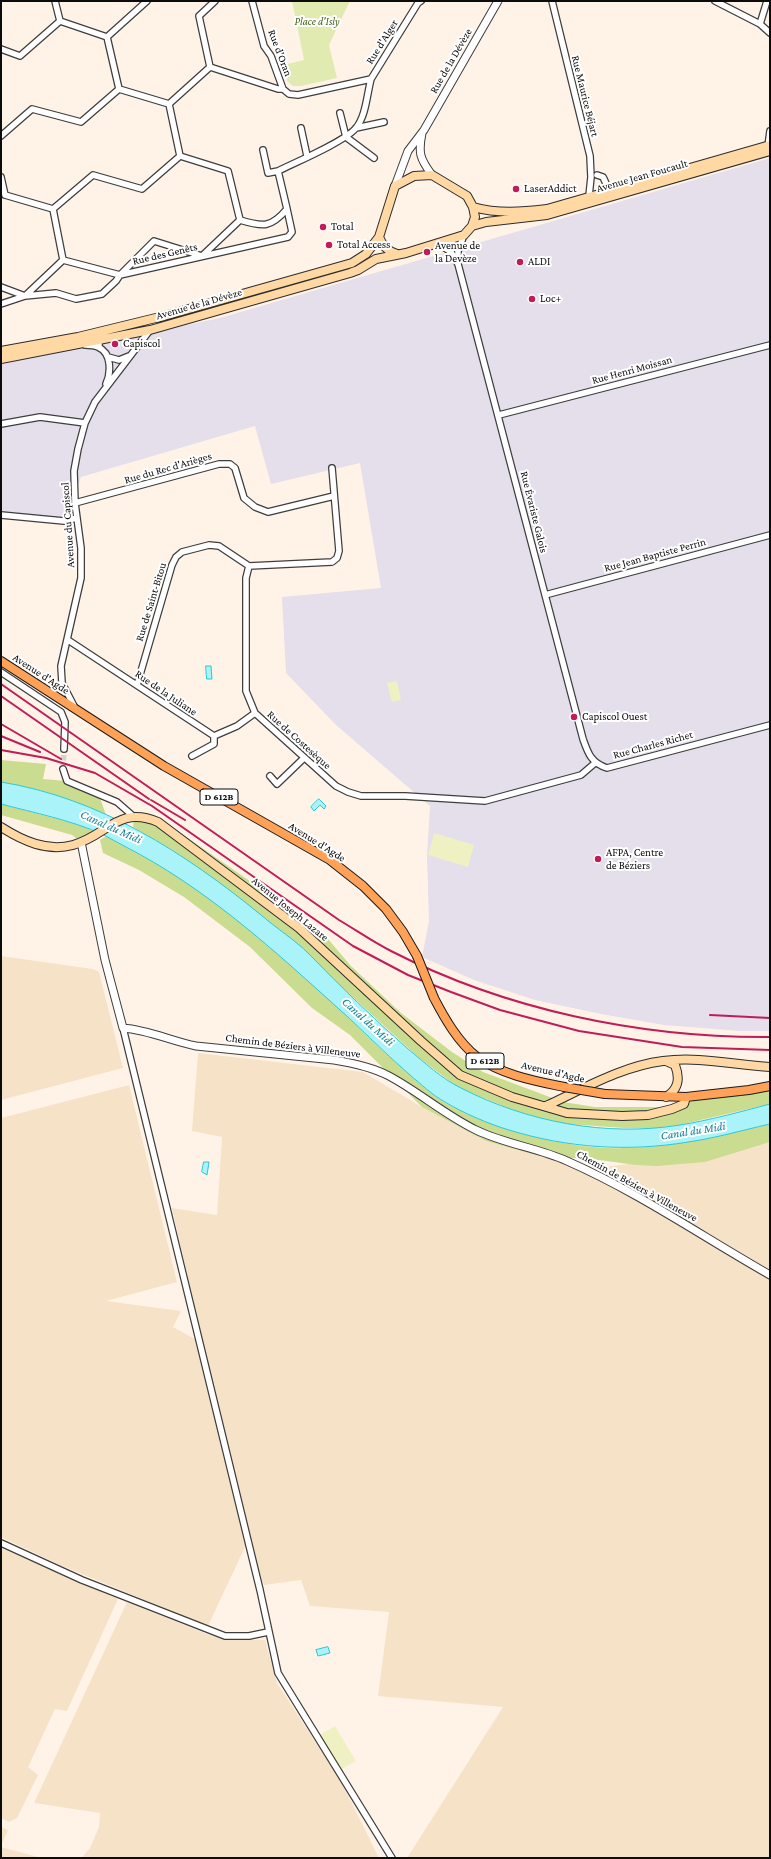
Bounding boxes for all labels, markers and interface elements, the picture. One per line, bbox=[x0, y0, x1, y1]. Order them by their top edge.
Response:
park label: Place d'Isly bbox=[294, 15, 340, 29]
street label: Rue d'Alger bbox=[363, 17, 401, 67]
street label: Rue de la Dévèze bbox=[427, 26, 475, 96]
street label: Rue d'Oran bbox=[265, 28, 295, 78]
street label: Rue Maurice Béjart bbox=[569, 54, 601, 138]
street label: Avenue Jean Foucault bbox=[595, 157, 689, 195]
place label: LaserAddict bbox=[524, 182, 577, 196]
marker: LaserAddict bbox=[511, 184, 521, 194]
place label: Total bbox=[331, 220, 354, 234]
marker: Total bbox=[318, 222, 328, 232]
place label: Total Access bbox=[337, 238, 390, 252]
place label: Avenue de la Devèze bbox=[435, 239, 480, 265]
street label: Rue des Genêts bbox=[131, 240, 199, 268]
marker: Total Access bbox=[324, 240, 334, 250]
marker: Avenue de la Devèze bbox=[422, 247, 432, 257]
place label: ALDI bbox=[528, 255, 550, 269]
marker: ALDI bbox=[515, 257, 525, 267]
street label: Avenue de la Dévèze bbox=[155, 285, 243, 323]
place label: Loc+ bbox=[540, 292, 561, 306]
marker: Loc+ bbox=[527, 294, 537, 304]
place label: Capiscol bbox=[123, 337, 160, 351]
marker: Capiscol bbox=[110, 339, 120, 349]
street label: Rue Henri Moissan bbox=[590, 353, 674, 387]
street label: Rue du Rec d'Arièges bbox=[123, 449, 213, 487]
street label: Rue Évariste Galois bbox=[517, 470, 551, 554]
street label: Avenue du Capiscol bbox=[58, 482, 78, 568]
street label: Rue Jean Baptiste Perrin bbox=[603, 535, 707, 575]
street label: Rue de Saint-Bitou bbox=[133, 561, 169, 643]
street label: Avenue d'Agde bbox=[10, 651, 72, 697]
street label: Rue de la Juliane bbox=[132, 667, 200, 719]
street label: Rue de Costesèque bbox=[264, 708, 334, 772]
place label: Capiscol Ouest bbox=[582, 710, 647, 724]
marker: Capiscol Ouest bbox=[569, 712, 579, 722]
street label: Rue Charles Richet bbox=[612, 728, 694, 762]
road number: D 612B bbox=[200, 789, 238, 805]
water label: Canal du Midi bbox=[78, 807, 144, 847]
street label: Avenue d'Agde bbox=[286, 819, 348, 865]
place label: AFPA, Centre de Béziers bbox=[606, 846, 663, 872]
marker: AFPA, Centre de Béziers bbox=[593, 854, 603, 864]
street label: Avenue Joseph Lazare bbox=[249, 874, 331, 944]
water label: Canal du Midi bbox=[339, 995, 397, 1049]
street label: Chemin de Béziers à Villeneuve bbox=[225, 1031, 361, 1061]
road number: D 612B bbox=[466, 1053, 504, 1069]
street label: Avenue d'Agde bbox=[520, 1058, 586, 1086]
water label: Canal du Midi bbox=[659, 1119, 727, 1143]
street label: Chemin de Béziers à Villeneuve bbox=[574, 1147, 700, 1225]

